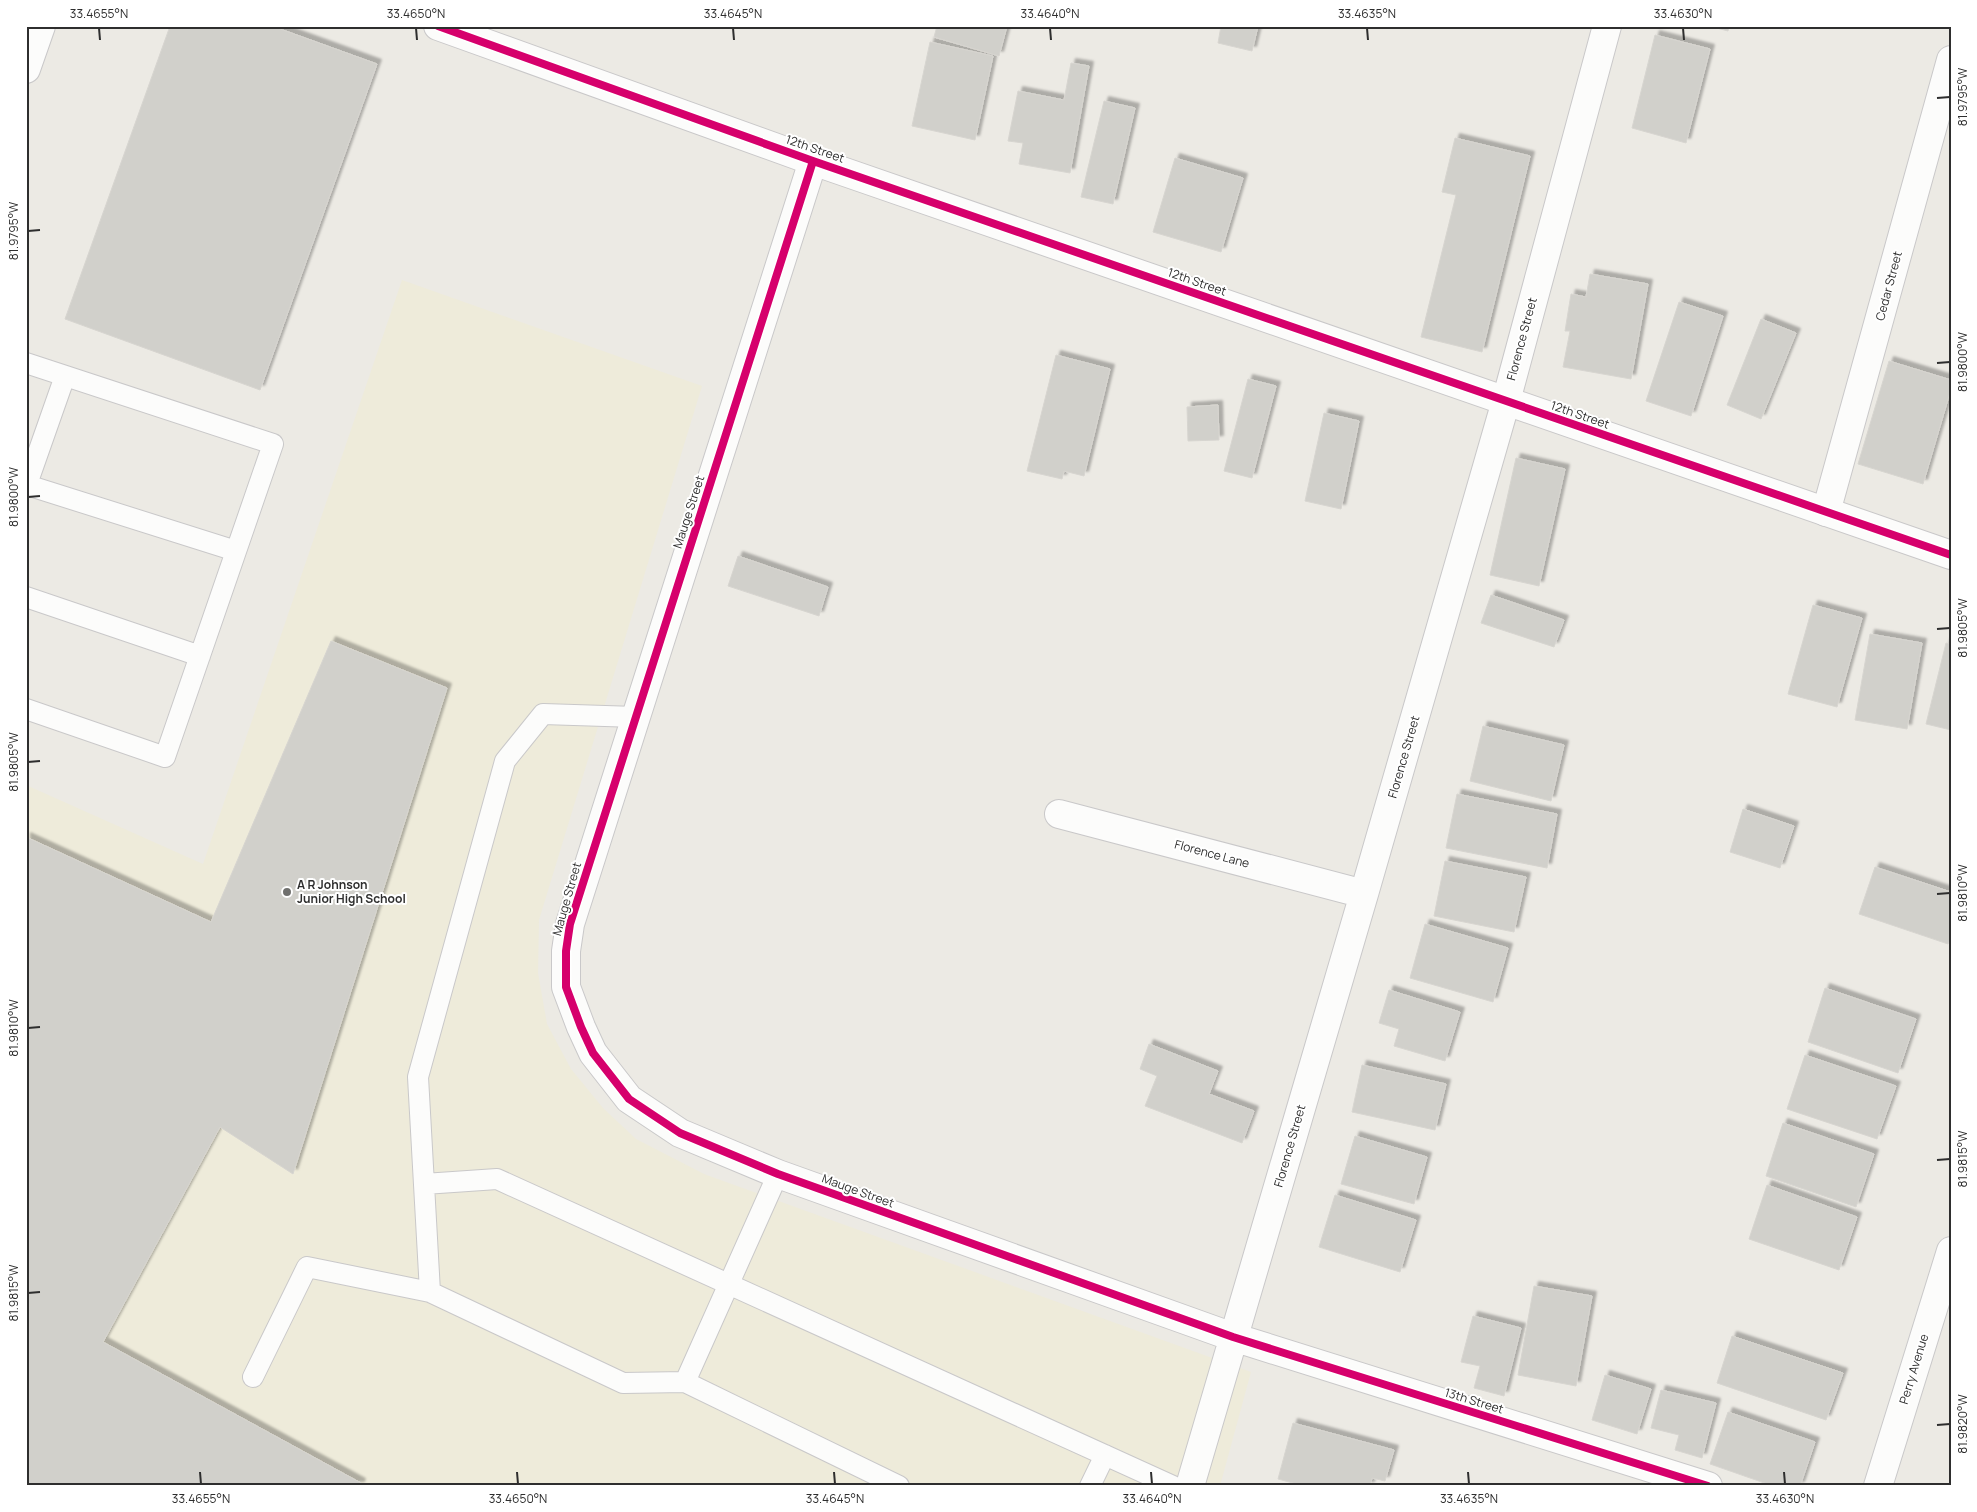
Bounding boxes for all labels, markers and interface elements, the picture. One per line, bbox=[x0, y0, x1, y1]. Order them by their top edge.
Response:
text: 33.4655°N bbox=[70, 5, 128, 22]
text: 33.4650°N bbox=[387, 5, 445, 22]
text: 33.4645°N bbox=[704, 5, 762, 22]
text: 33.4640°N bbox=[1021, 5, 1079, 22]
text: 33.4635°N bbox=[1338, 5, 1396, 22]
text: 33.4630°N bbox=[1654, 5, 1712, 22]
text: 81.9795°W bbox=[1954, 67, 1971, 126]
street label: 12th Street bbox=[784, 131, 847, 167]
text: 81.9795°W bbox=[5, 201, 22, 260]
street label: Cedar Street bbox=[1871, 249, 1906, 323]
street label: 12th Street bbox=[1166, 264, 1229, 300]
street label: Florence Street bbox=[1502, 295, 1541, 382]
text: 81.9800°W bbox=[1954, 331, 1971, 392]
street label: 12th Street bbox=[1549, 397, 1612, 433]
text: 81.9800°W bbox=[5, 466, 22, 527]
street label: Mauge Street bbox=[669, 473, 708, 550]
text: 81.9805°W bbox=[1954, 597, 1971, 658]
street label: Florence Street bbox=[1384, 713, 1423, 800]
text: 81.9805°W bbox=[5, 731, 22, 792]
street label: Florence Lane bbox=[1173, 835, 1251, 872]
street label: Mauge Street bbox=[548, 860, 585, 938]
text: 81.9810°W bbox=[1954, 864, 1971, 922]
place label: A R Johnson Junior High School bbox=[297, 876, 406, 907]
marker: A R Johnson Junior High School bbox=[281, 886, 293, 898]
text: 81.9810°W bbox=[5, 999, 22, 1057]
street label: Florence Street bbox=[1270, 1102, 1309, 1189]
text: 81.9815°W bbox=[1954, 1130, 1971, 1187]
street label: Mauge Street bbox=[820, 1170, 897, 1212]
text: 81.9815°W bbox=[5, 1264, 22, 1321]
street label: Perry Avenue bbox=[1895, 1332, 1932, 1406]
street label: 13th Street bbox=[1443, 1383, 1506, 1418]
text: 81.9820°W bbox=[1954, 1394, 1971, 1454]
text: 33.4655°N bbox=[172, 1490, 230, 1507]
text: 33.4650°N bbox=[489, 1490, 547, 1507]
text: 33.4645°N bbox=[806, 1490, 864, 1507]
text: 33.4640°N bbox=[1123, 1490, 1181, 1507]
text: 33.4635°N bbox=[1440, 1490, 1498, 1507]
text: 33.4630°N bbox=[1756, 1490, 1814, 1507]

